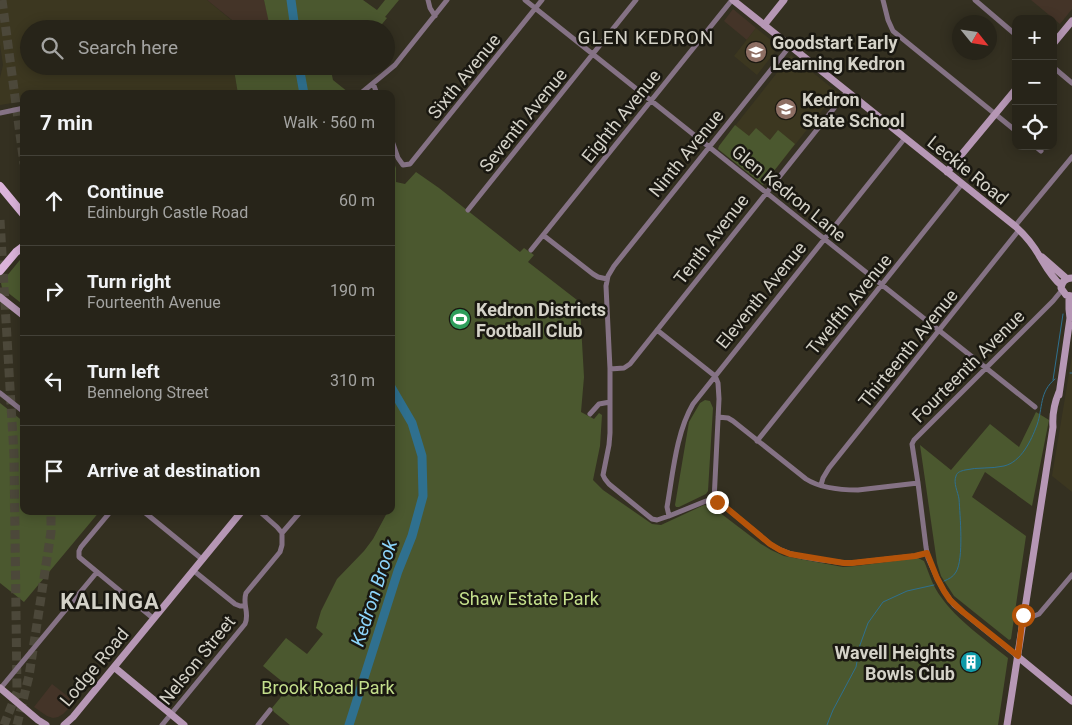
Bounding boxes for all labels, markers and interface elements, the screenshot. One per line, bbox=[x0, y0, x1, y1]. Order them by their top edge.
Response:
north arrow bbox=[952, 15, 997, 60]
map controls bbox=[1012, 15, 1057, 150]
button: + bbox=[1012, 15, 1057, 60]
search box bbox=[20, 20, 395, 75]
district label: GLEN KEDRON bbox=[578, 26, 714, 49]
street label: Sixth Avenue bbox=[423, 29, 505, 123]
place label: Goodstart Early Learning Kedron bbox=[772, 32, 905, 74]
icon: search bbox=[38, 34, 66, 62]
text: Search here bbox=[78, 36, 178, 59]
school or university icon: Goodstart Early Learning Kedron bbox=[744, 40, 768, 64]
button: − bbox=[1012, 60, 1057, 105]
street label: Seventh Avenue bbox=[475, 64, 571, 176]
street label: Eighth Avenue bbox=[577, 65, 665, 167]
place label: Kedron State School bbox=[802, 89, 905, 131]
school or university icon: Kedron State School bbox=[774, 97, 798, 121]
street label: Ninth Avenue bbox=[644, 105, 728, 201]
button: locate bbox=[1012, 105, 1057, 150]
text: 7 min bbox=[40, 111, 93, 135]
text: Walk · 560 m bbox=[283, 113, 375, 132]
street label: Leckie Road bbox=[924, 131, 1012, 209]
street label: Glen Kedron Lane bbox=[728, 140, 850, 246]
text: Continue bbox=[87, 180, 164, 203]
icon: ahead bbox=[40, 187, 68, 215]
street label: Tenth Avenue bbox=[669, 190, 753, 288]
text: 60 m bbox=[339, 191, 375, 210]
text: Edinburgh Castle Road bbox=[87, 203, 248, 222]
street label: Eleventh Avenue bbox=[712, 237, 810, 353]
street label: Twelfth Avenue bbox=[802, 250, 896, 358]
text: Turn right bbox=[87, 270, 171, 293]
icon: right bbox=[40, 277, 68, 305]
text: 190 m bbox=[330, 281, 375, 300]
street label: Thirteenth Avenue bbox=[854, 285, 962, 411]
text: Fourteenth Avenue bbox=[87, 293, 221, 312]
place label: Kedron Districts Football Club bbox=[476, 299, 606, 341]
street label: Fourteenth Avenue bbox=[907, 305, 1029, 427]
sports icon: Kedron Districts Football Club bbox=[448, 307, 472, 331]
text: Turn left bbox=[87, 360, 160, 383]
icon: left bbox=[40, 367, 68, 395]
text: 310 m bbox=[330, 371, 375, 390]
text: Bennelong Street bbox=[87, 383, 209, 402]
icon: arrive bbox=[40, 457, 68, 485]
text: Arrive at destination bbox=[87, 459, 260, 482]
route end bbox=[706, 491, 729, 514]
water label: Kedron Brook bbox=[346, 536, 402, 649]
park label: Shaw Estate Park bbox=[459, 588, 600, 609]
district label: KALINGA bbox=[60, 589, 160, 614]
route start bbox=[1012, 604, 1035, 627]
street label: Nelson Street bbox=[155, 611, 239, 709]
street label: Lodge Road bbox=[55, 624, 133, 710]
place label: Wavell Heights Bowls Club bbox=[834, 642, 955, 684]
building icon: Wavell Heights Bowls Club bbox=[959, 650, 983, 674]
park label: Brook Road Park bbox=[261, 677, 396, 698]

